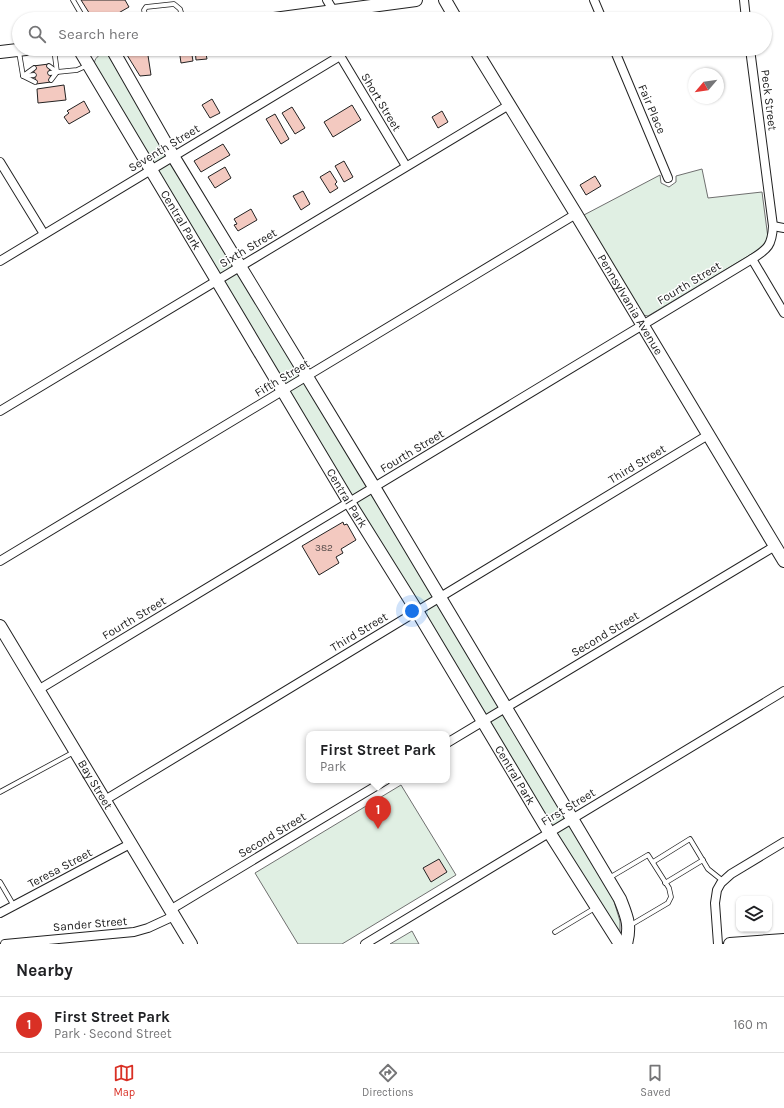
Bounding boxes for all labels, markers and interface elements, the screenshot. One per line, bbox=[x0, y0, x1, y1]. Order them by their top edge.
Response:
search box bbox=[12, 12, 772, 56]
icon: search bbox=[26, 23, 48, 45]
text: Search here bbox=[58, 25, 139, 43]
north arrow bbox=[688, 68, 724, 104]
street label: Peck Street bbox=[758, 69, 780, 132]
street label: Short Street bbox=[358, 70, 404, 134]
street label: Fair Place bbox=[635, 82, 669, 136]
street label: Seventh Street bbox=[126, 121, 202, 175]
street label: Central Park bbox=[158, 188, 204, 252]
street label: Sixth Street bbox=[217, 225, 280, 271]
street label: Pennsylvania Avenue bbox=[595, 252, 666, 357]
street label: Fourth Street bbox=[655, 258, 724, 307]
street label: Fifth Street bbox=[252, 356, 312, 400]
street label: Fourth Street bbox=[378, 426, 447, 475]
street label: Third Street bbox=[606, 441, 668, 486]
street label: Central Park bbox=[324, 466, 370, 531]
house number: 382 bbox=[315, 542, 333, 554]
street label: Fourth Street bbox=[100, 593, 169, 642]
your location bbox=[402, 601, 422, 621]
street label: Second Street bbox=[569, 608, 642, 660]
street label: Third Street bbox=[328, 609, 390, 654]
popup bbox=[306, 731, 450, 783]
text: First Street Park bbox=[320, 741, 436, 759]
street label: Central Park bbox=[492, 743, 538, 808]
street label: Bay Street bbox=[75, 757, 116, 812]
text: Park bbox=[320, 759, 346, 774]
street label: First Street bbox=[538, 785, 598, 829]
pin: 1 bbox=[365, 796, 391, 829]
street label: Second Street bbox=[236, 809, 309, 861]
street label: Teresa Street bbox=[26, 845, 95, 891]
map controls bbox=[736, 896, 772, 932]
button: layers bbox=[736, 896, 772, 932]
street label: Sander Street bbox=[52, 914, 128, 934]
text: Nearby bbox=[16, 960, 73, 980]
text: First Street Park bbox=[54, 1008, 170, 1026]
text: 1 bbox=[27, 1017, 31, 1032]
text: 160 m bbox=[733, 1017, 768, 1032]
text: Park · Second Street bbox=[54, 1026, 172, 1041]
tab: Map bbox=[113, 1062, 135, 1099]
tab: Directions bbox=[362, 1062, 414, 1099]
tab: Saved bbox=[640, 1062, 671, 1099]

